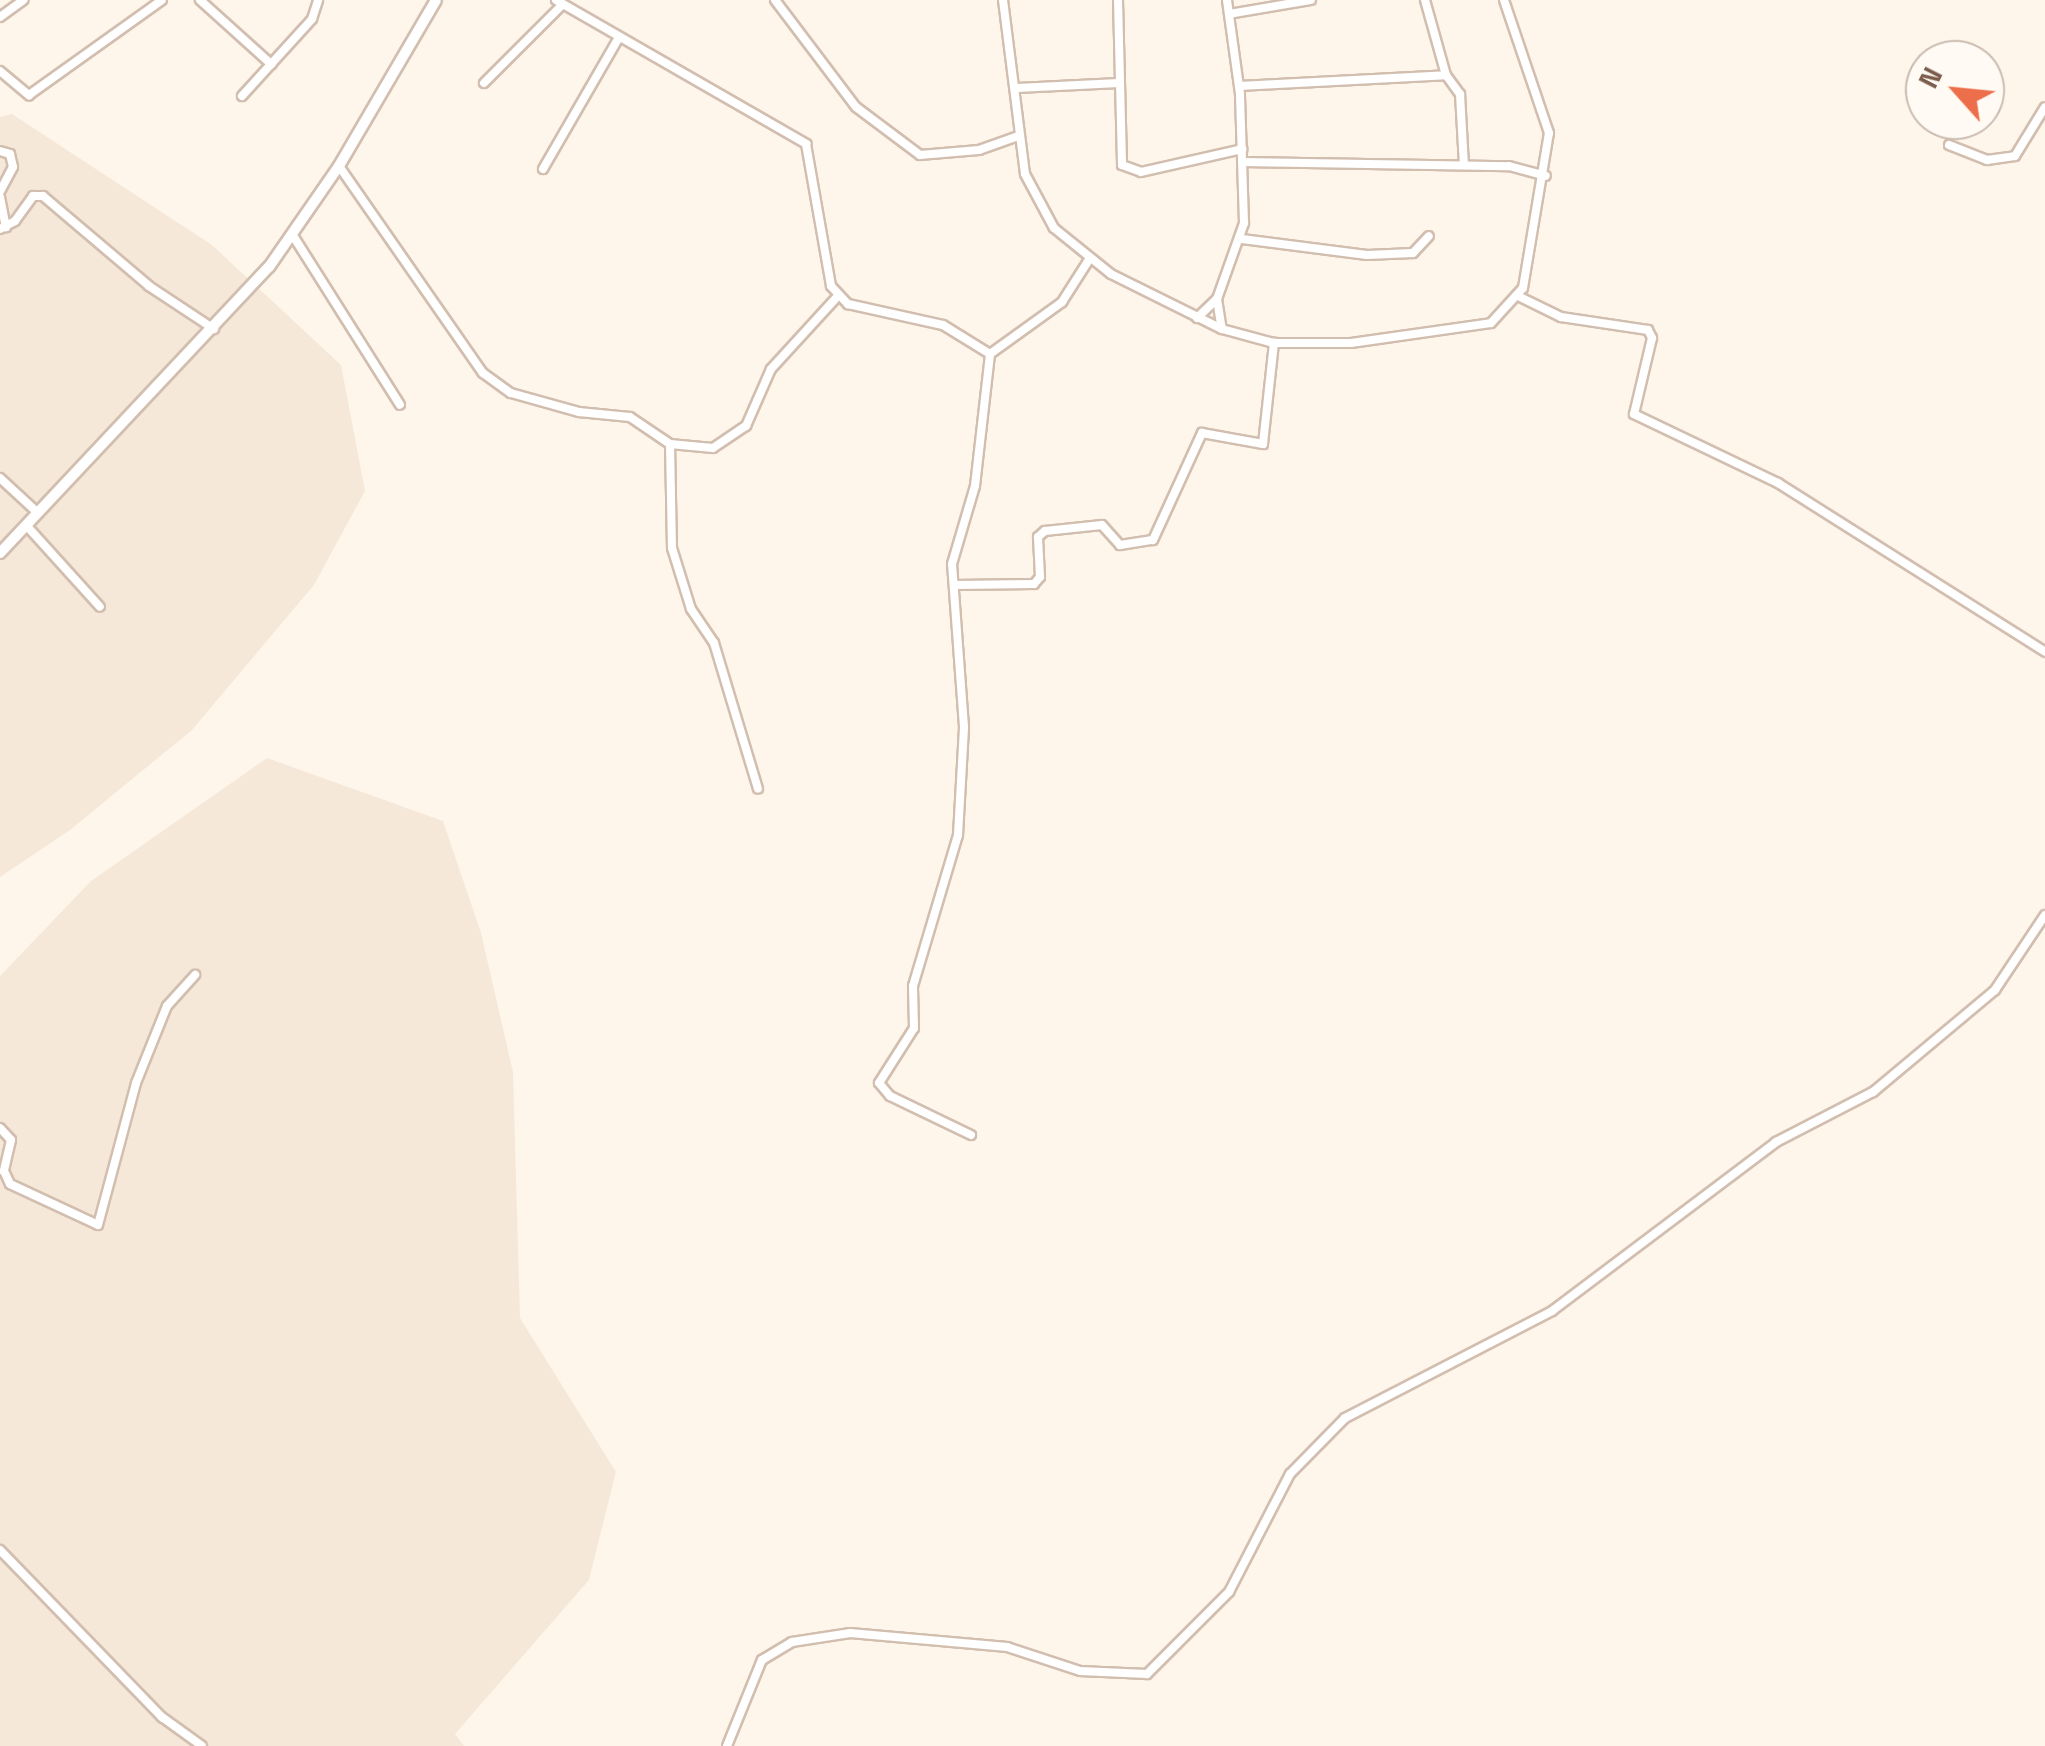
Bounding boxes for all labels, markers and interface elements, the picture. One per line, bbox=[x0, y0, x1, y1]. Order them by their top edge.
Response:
north arrow bbox=[1905, 40, 2005, 140]
text: N bbox=[1910, 61, 1950, 94]

